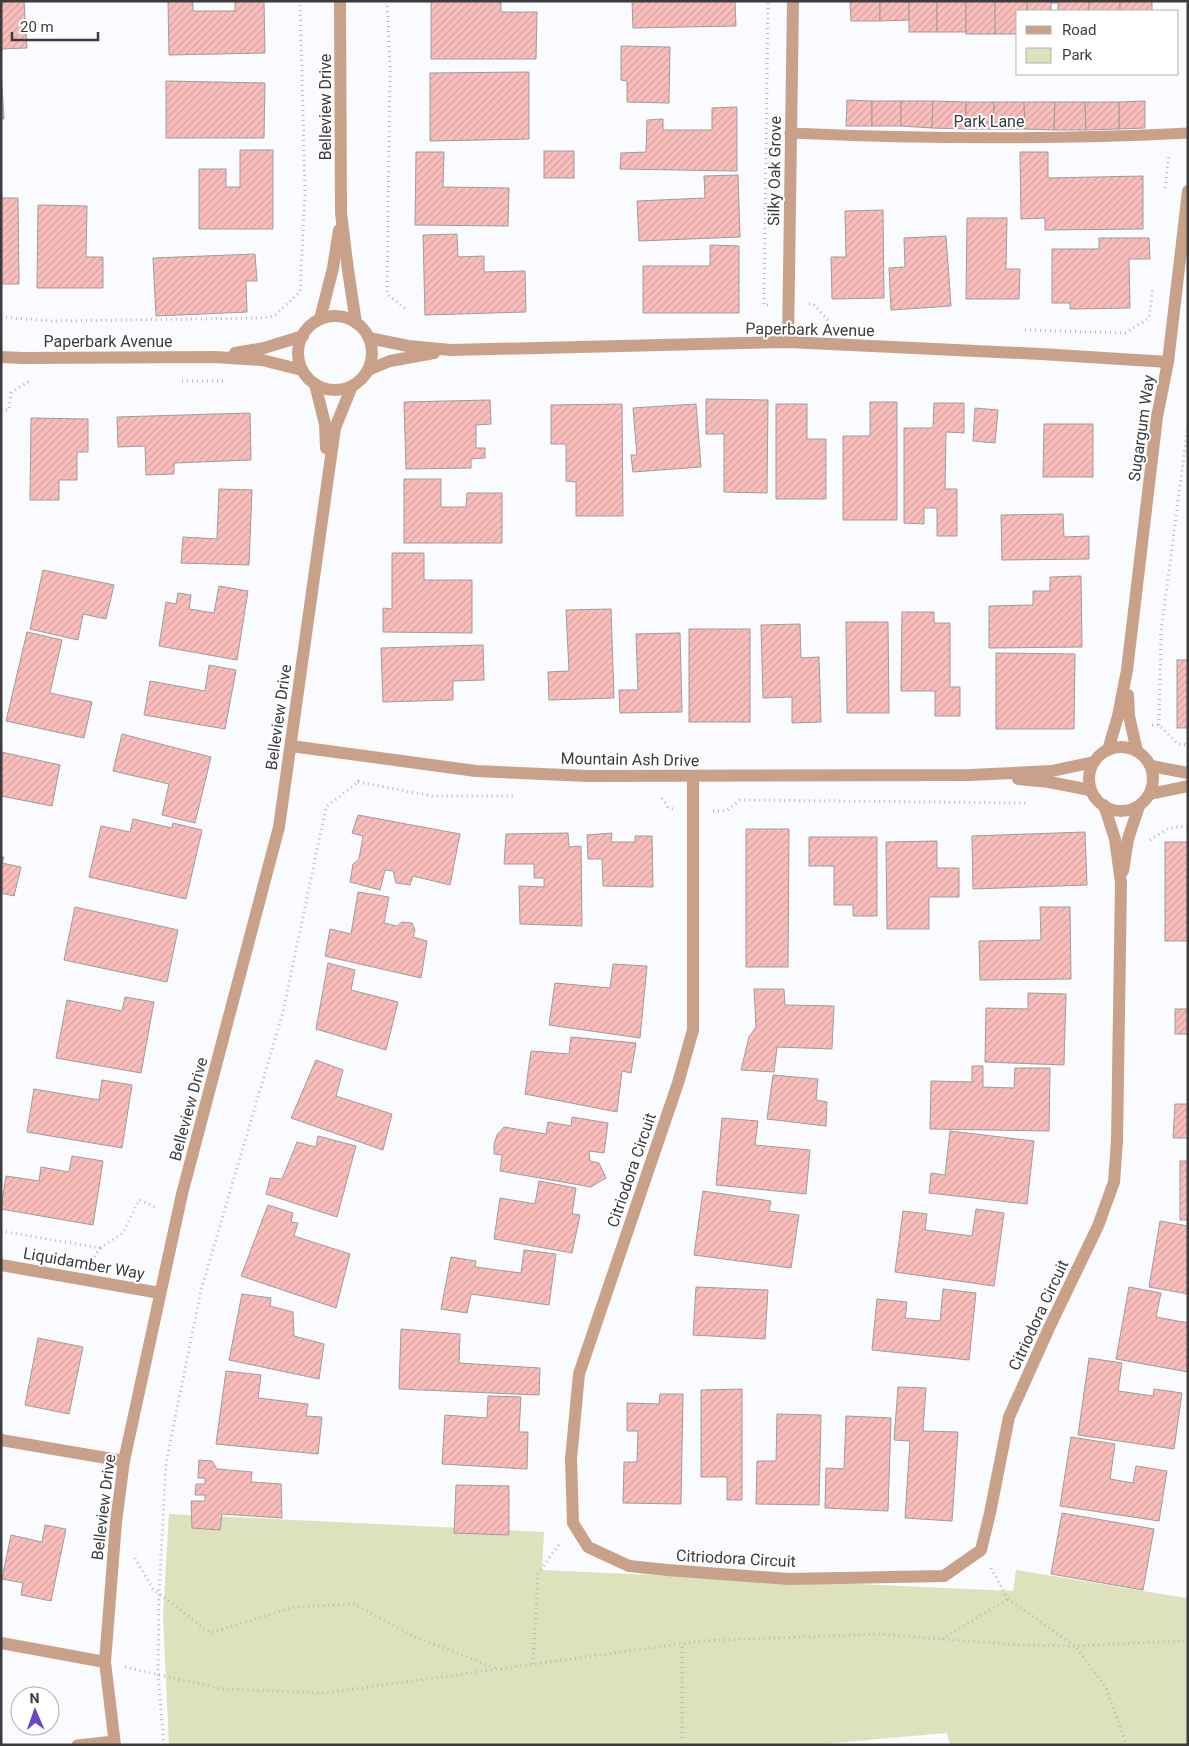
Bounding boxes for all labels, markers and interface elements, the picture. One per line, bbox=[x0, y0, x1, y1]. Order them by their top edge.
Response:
scale bar bbox=[12, 10, 99, 42]
legend bbox=[1016, 10, 1179, 75]
text: 20 m bbox=[20, 18, 54, 36]
text: Road bbox=[1062, 21, 1096, 39]
text: Park bbox=[1062, 46, 1093, 64]
street label: Belleview Drive bbox=[316, 54, 335, 160]
street label: Park Lane bbox=[954, 112, 1024, 131]
street label: Silky Oak Grove bbox=[764, 116, 785, 226]
street label: Paperbark Avenue bbox=[745, 319, 875, 340]
street label: Paperbark Avenue bbox=[43, 332, 173, 351]
street label: Sugargum Way bbox=[1125, 373, 1158, 482]
street label: Belleview Drive bbox=[262, 663, 295, 771]
street label: Mountain Ash Drive bbox=[560, 749, 700, 770]
street label: Belleview Drive bbox=[166, 1055, 211, 1163]
street label: Citriodora Circuit bbox=[603, 1110, 660, 1230]
street label: Liquidamber Way bbox=[22, 1243, 147, 1284]
street label: Citriodora Circuit bbox=[1005, 1257, 1072, 1374]
street label: Belleview Drive bbox=[88, 1453, 119, 1561]
street label: Citriodora Circuit bbox=[676, 1546, 796, 1571]
north arrow bbox=[10, 1686, 60, 1736]
text: N bbox=[29, 1690, 40, 1706]

